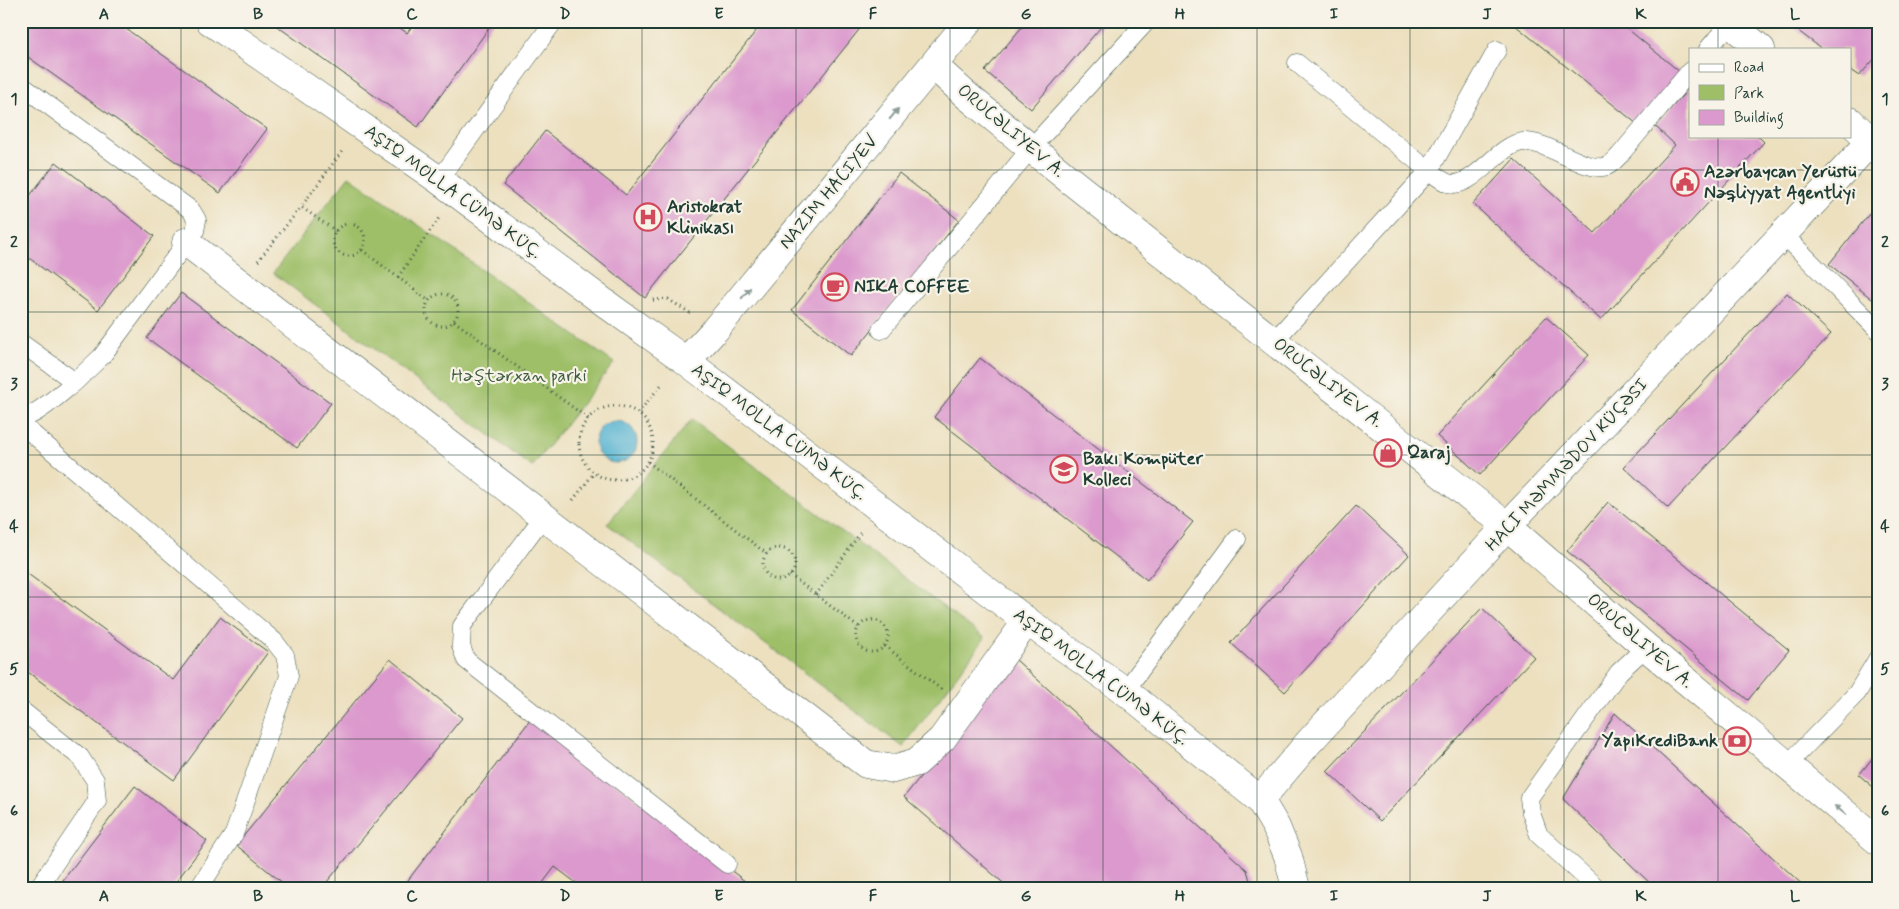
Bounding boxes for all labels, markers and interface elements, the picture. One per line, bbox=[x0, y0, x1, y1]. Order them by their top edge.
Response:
text: A bbox=[99, 4, 109, 25]
text: B bbox=[253, 4, 263, 25]
text: C bbox=[406, 4, 418, 25]
text: D bbox=[559, 4, 571, 25]
text: E bbox=[714, 4, 724, 25]
text: F bbox=[869, 4, 878, 25]
text: G bbox=[1021, 4, 1032, 25]
text: H bbox=[1175, 4, 1186, 25]
text: I bbox=[1330, 4, 1339, 25]
text: J bbox=[1482, 4, 1492, 25]
text: K bbox=[1635, 4, 1647, 25]
text: L bbox=[1790, 4, 1801, 25]
legend bbox=[1689, 48, 1852, 138]
text: Road bbox=[1734, 58, 1764, 78]
street label: ORUCƏLIYEV A. bbox=[952, 79, 1070, 183]
text: Park bbox=[1734, 84, 1764, 104]
text: 1 bbox=[10, 89, 18, 110]
text: 1 bbox=[1881, 89, 1889, 110]
text: Building bbox=[1734, 108, 1784, 129]
one-way arrow bbox=[888, 109, 900, 121]
street label: AŞIQ MOLLA CÜMƏ KÜÇ. bbox=[359, 119, 547, 265]
street label: NAZIM HACIYEV bbox=[774, 130, 884, 254]
place label: Azərbaycan Yerüstü Nəqliyyat Agentliyi bbox=[1704, 160, 1856, 205]
public building icon: Azərbaycan Yerüstü Nəqliyyat Agentliyi bbox=[1670, 167, 1700, 197]
place label: Aristokrat Klinikası bbox=[667, 195, 743, 240]
hospital icon: Aristokrat Klinikası bbox=[633, 202, 663, 232]
text: 2 bbox=[10, 232, 18, 253]
text: 2 bbox=[1881, 232, 1889, 253]
cafe icon: NIKA COFFEE bbox=[820, 272, 850, 302]
place label: NIKA COFFEE bbox=[854, 275, 970, 299]
one-way arrow bbox=[740, 287, 751, 300]
street label: ORUCƏLIYEV A. bbox=[1268, 332, 1388, 434]
street label: AŞIQ MOLLA CÜMƏ KÜÇ. bbox=[686, 358, 872, 506]
park label: Həştərxan parki bbox=[451, 364, 587, 388]
street label: HACI MƏMMƏDOV KÜÇƏSI bbox=[1480, 373, 1654, 557]
text: 3 bbox=[10, 374, 18, 395]
text: 3 bbox=[1881, 374, 1889, 395]
shop icon: Qaraj bbox=[1373, 438, 1403, 468]
place label: Qaraj bbox=[1407, 441, 1450, 465]
place label: Bakı Kompüter Kolleci bbox=[1083, 447, 1203, 492]
school or university icon: Bakı Kompüter Kolleci bbox=[1049, 454, 1079, 484]
text: 4 bbox=[9, 516, 19, 537]
text: 4 bbox=[1880, 516, 1890, 537]
street label: ORUCƏLIYEV A. bbox=[1582, 588, 1698, 694]
street label: AŞIQ MOLLA CÜMƏ KÜÇ. bbox=[1008, 603, 1194, 751]
text: 5 bbox=[9, 659, 19, 680]
text: 5 bbox=[1880, 659, 1890, 680]
bank icon: YapıKrediBank bbox=[1722, 726, 1752, 756]
place label: YapıKrediBank bbox=[1602, 729, 1718, 753]
text: 6 bbox=[10, 801, 18, 822]
text: 6 bbox=[1881, 801, 1889, 822]
one-way arrow bbox=[1834, 805, 1847, 816]
text: A bbox=[99, 886, 109, 907]
text: B bbox=[253, 886, 263, 907]
text: C bbox=[406, 886, 418, 907]
text: D bbox=[559, 886, 571, 907]
text: E bbox=[714, 886, 724, 907]
text: F bbox=[869, 886, 878, 907]
text: G bbox=[1021, 886, 1032, 907]
text: H bbox=[1175, 886, 1186, 907]
text: I bbox=[1330, 886, 1339, 907]
text: J bbox=[1482, 886, 1492, 907]
text: K bbox=[1635, 886, 1647, 907]
text: L bbox=[1790, 886, 1801, 907]

